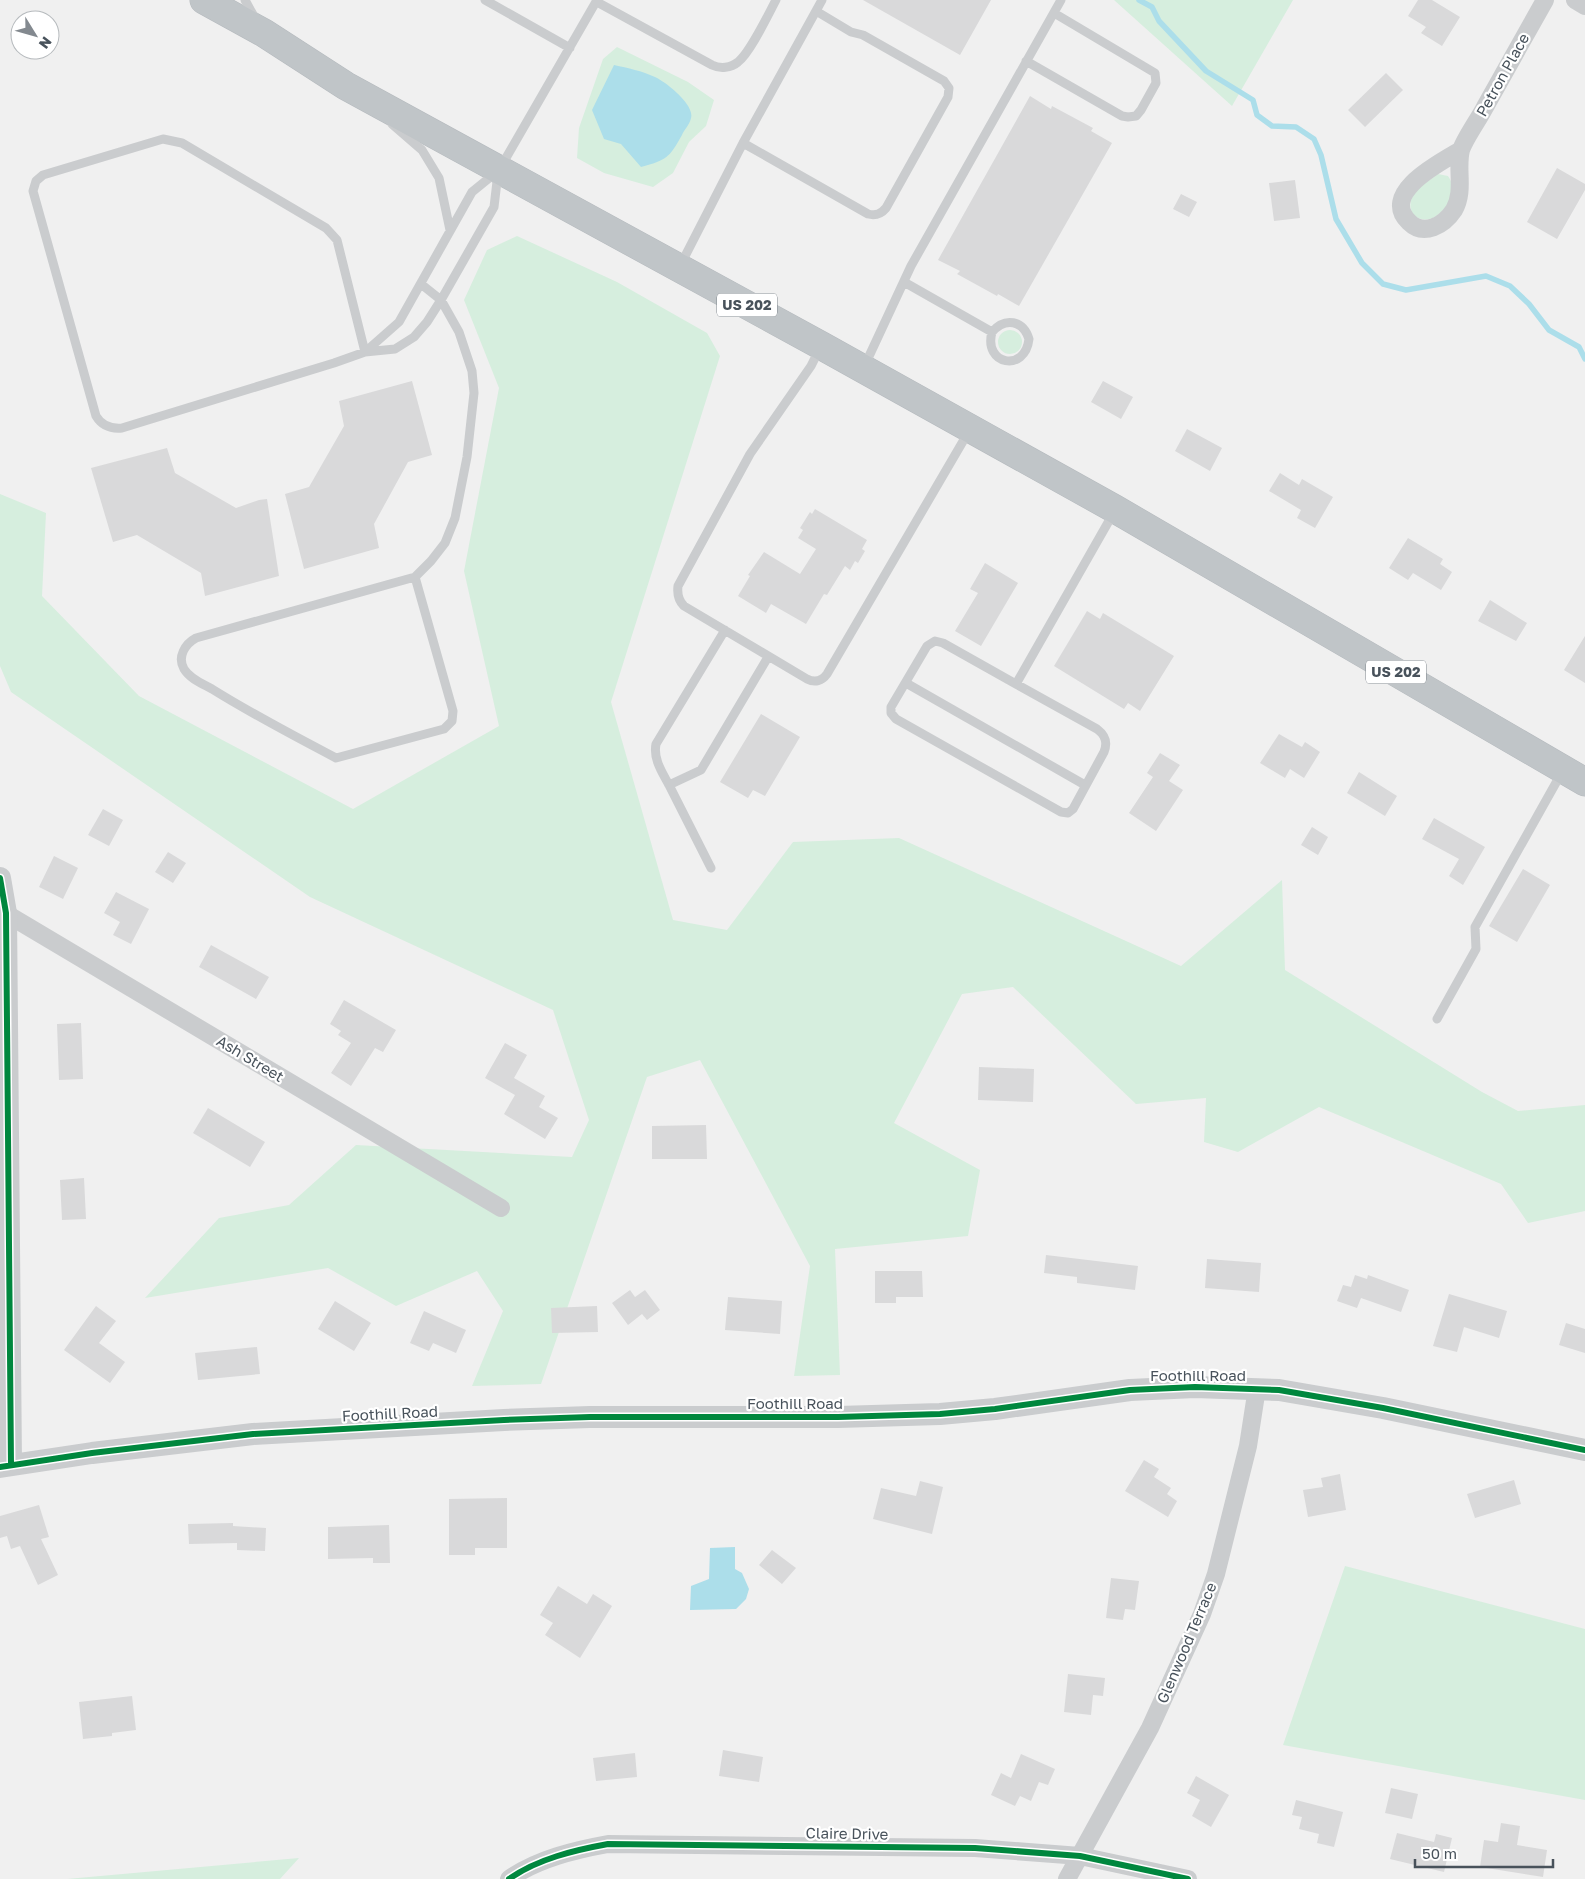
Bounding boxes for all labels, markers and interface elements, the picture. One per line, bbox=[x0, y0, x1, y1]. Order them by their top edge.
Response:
north arrow bbox=[10, 10, 60, 60]
street label: Petron Place bbox=[1472, 30, 1532, 119]
text: N bbox=[36, 34, 56, 52]
road number: US 202 bbox=[717, 294, 777, 316]
road number: US 202 bbox=[1366, 660, 1426, 684]
street label: Ash Street bbox=[214, 1031, 287, 1085]
street label: Foothill Road bbox=[1150, 1366, 1246, 1384]
street label: Foothill Road bbox=[747, 1394, 843, 1412]
street label: Foothill Road bbox=[341, 1401, 438, 1425]
street label: Glenwood Terrace bbox=[1152, 1579, 1220, 1706]
street label: Claire Drive bbox=[805, 1823, 889, 1843]
scale bar bbox=[1415, 1836, 1552, 1868]
text: 50 m bbox=[1422, 1844, 1457, 1862]

